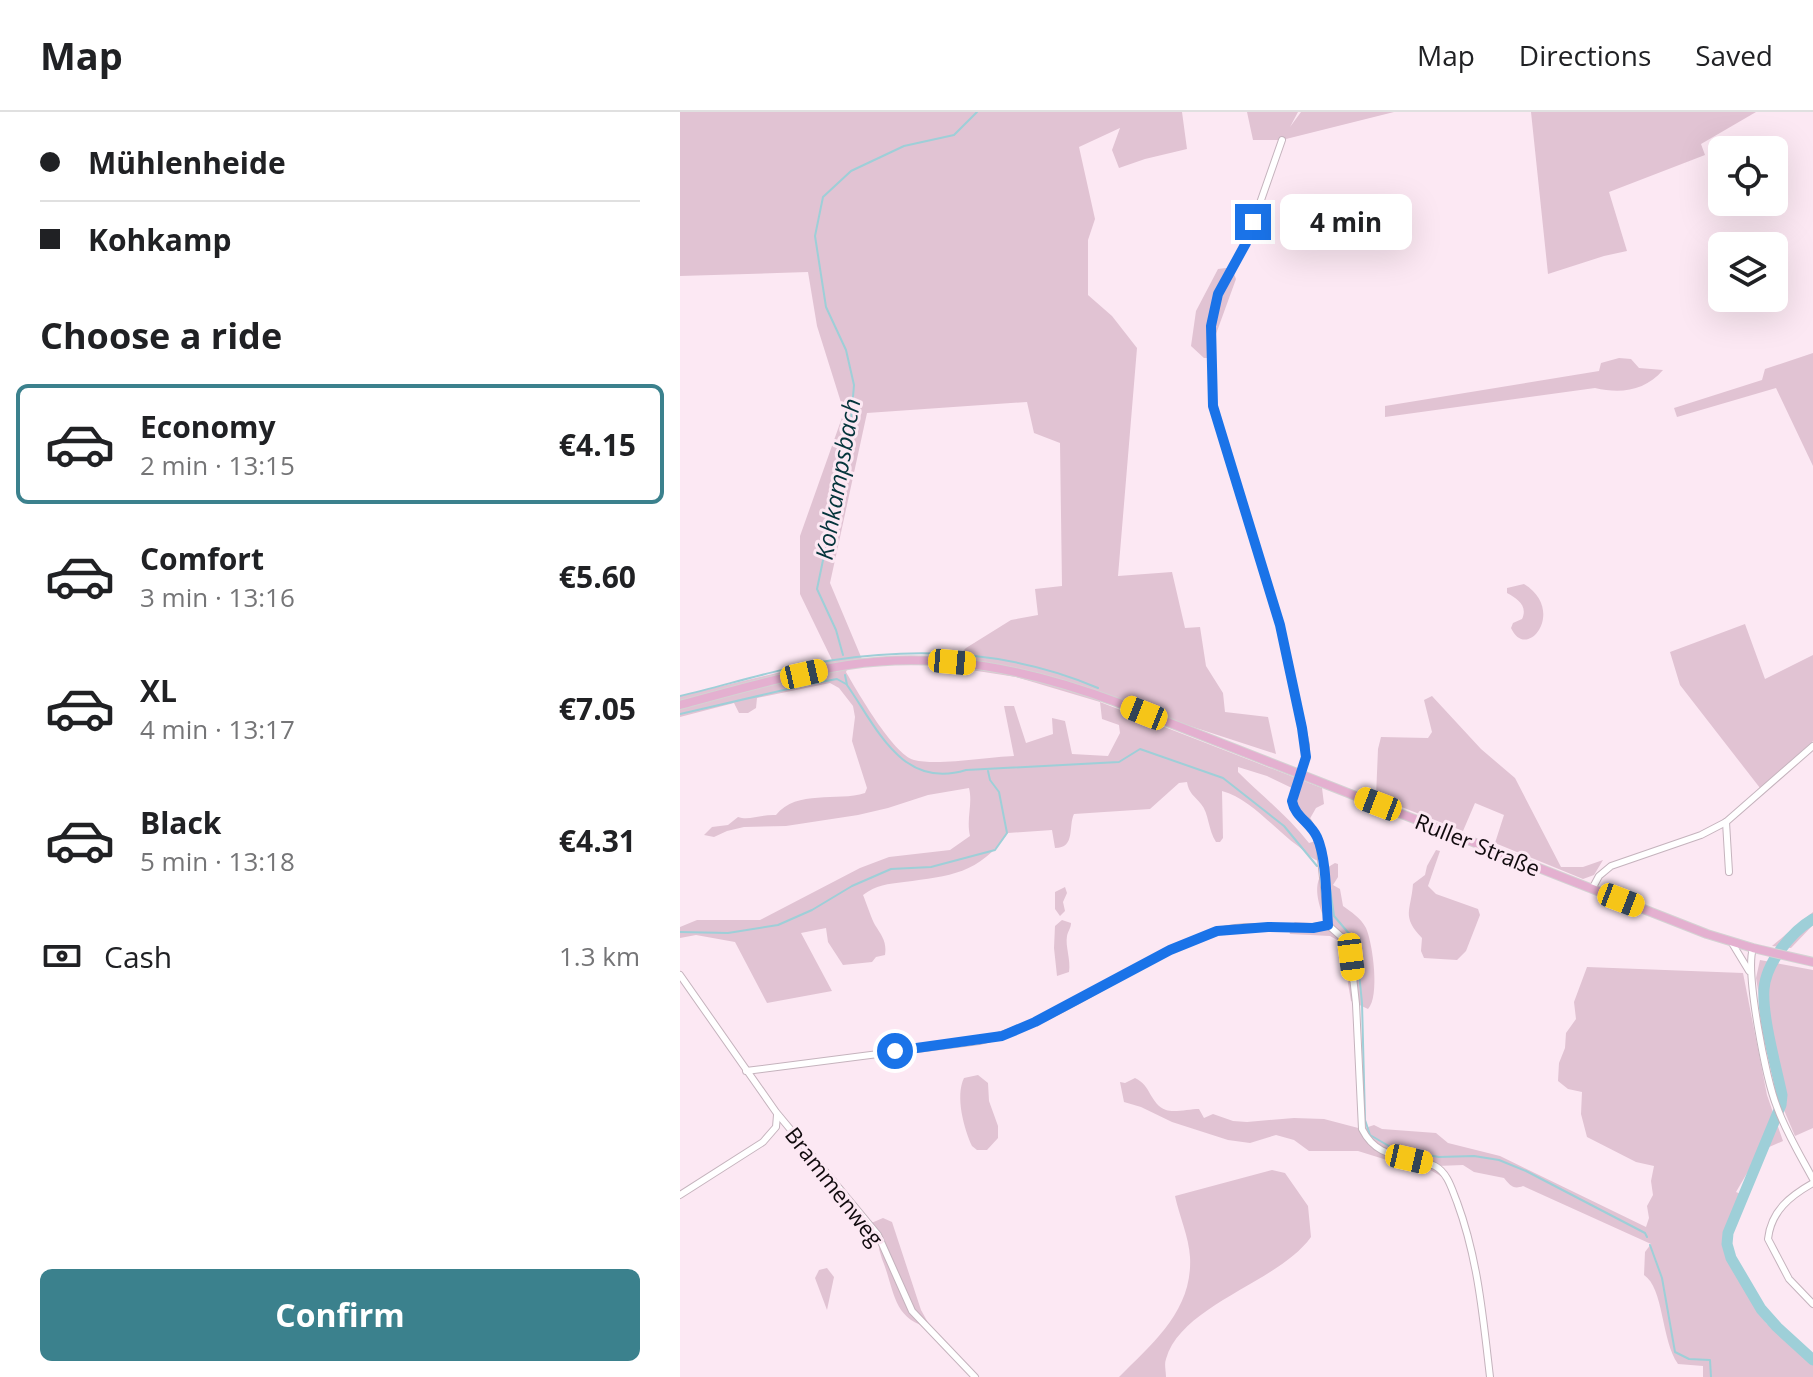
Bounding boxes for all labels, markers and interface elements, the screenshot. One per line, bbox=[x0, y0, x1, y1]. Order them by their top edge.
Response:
text: Map bbox=[40, 29, 123, 81]
text: Map bbox=[1417, 36, 1475, 74]
text: Directions bbox=[1519, 36, 1651, 74]
text: Saved bbox=[1695, 36, 1773, 74]
map controls bbox=[1708, 136, 1788, 312]
button: locate bbox=[1708, 136, 1788, 216]
text: Mühlenheide bbox=[88, 142, 286, 183]
callout: 4 min bbox=[1281, 194, 1413, 250]
route end bbox=[1235, 204, 1271, 240]
text: 4 min bbox=[1310, 204, 1382, 240]
text: Kohkamp bbox=[88, 219, 231, 260]
button: layers bbox=[1708, 232, 1788, 312]
text: Choose a ride bbox=[40, 311, 282, 360]
water label: Kohkampsbach bbox=[807, 396, 867, 562]
text: Economy bbox=[140, 406, 276, 447]
icon: car bbox=[44, 408, 116, 480]
text: €4.15 bbox=[559, 424, 636, 465]
text: 2 min · 13:15 bbox=[140, 447, 295, 483]
text: Comfort bbox=[140, 538, 264, 579]
icon: car bbox=[44, 540, 116, 612]
text: €5.60 bbox=[559, 556, 636, 597]
text: 3 min · 13:16 bbox=[140, 579, 295, 615]
car bbox=[927, 648, 977, 676]
car bbox=[778, 657, 830, 691]
text: XL bbox=[140, 670, 177, 711]
icon: car bbox=[44, 672, 116, 744]
text: €7.05 bbox=[559, 688, 636, 729]
car bbox=[1117, 693, 1171, 733]
text: 4 min · 13:17 bbox=[140, 711, 295, 747]
car bbox=[1351, 784, 1405, 824]
text: Black bbox=[140, 802, 221, 843]
icon: car bbox=[44, 804, 116, 876]
street label: Ruller Straße bbox=[1411, 805, 1545, 883]
text: €4.31 bbox=[559, 820, 636, 861]
text: 5 min · 13:18 bbox=[140, 843, 295, 879]
car bbox=[1594, 880, 1648, 920]
car bbox=[1336, 932, 1366, 982]
icon: cash bbox=[40, 934, 84, 978]
text: Cash bbox=[104, 936, 172, 977]
text: 1.3 km bbox=[559, 938, 640, 974]
route start bbox=[877, 1033, 913, 1069]
street label: Brammenweg bbox=[779, 1120, 891, 1252]
car bbox=[1383, 1142, 1435, 1176]
button: Confirm bbox=[40, 1269, 640, 1361]

